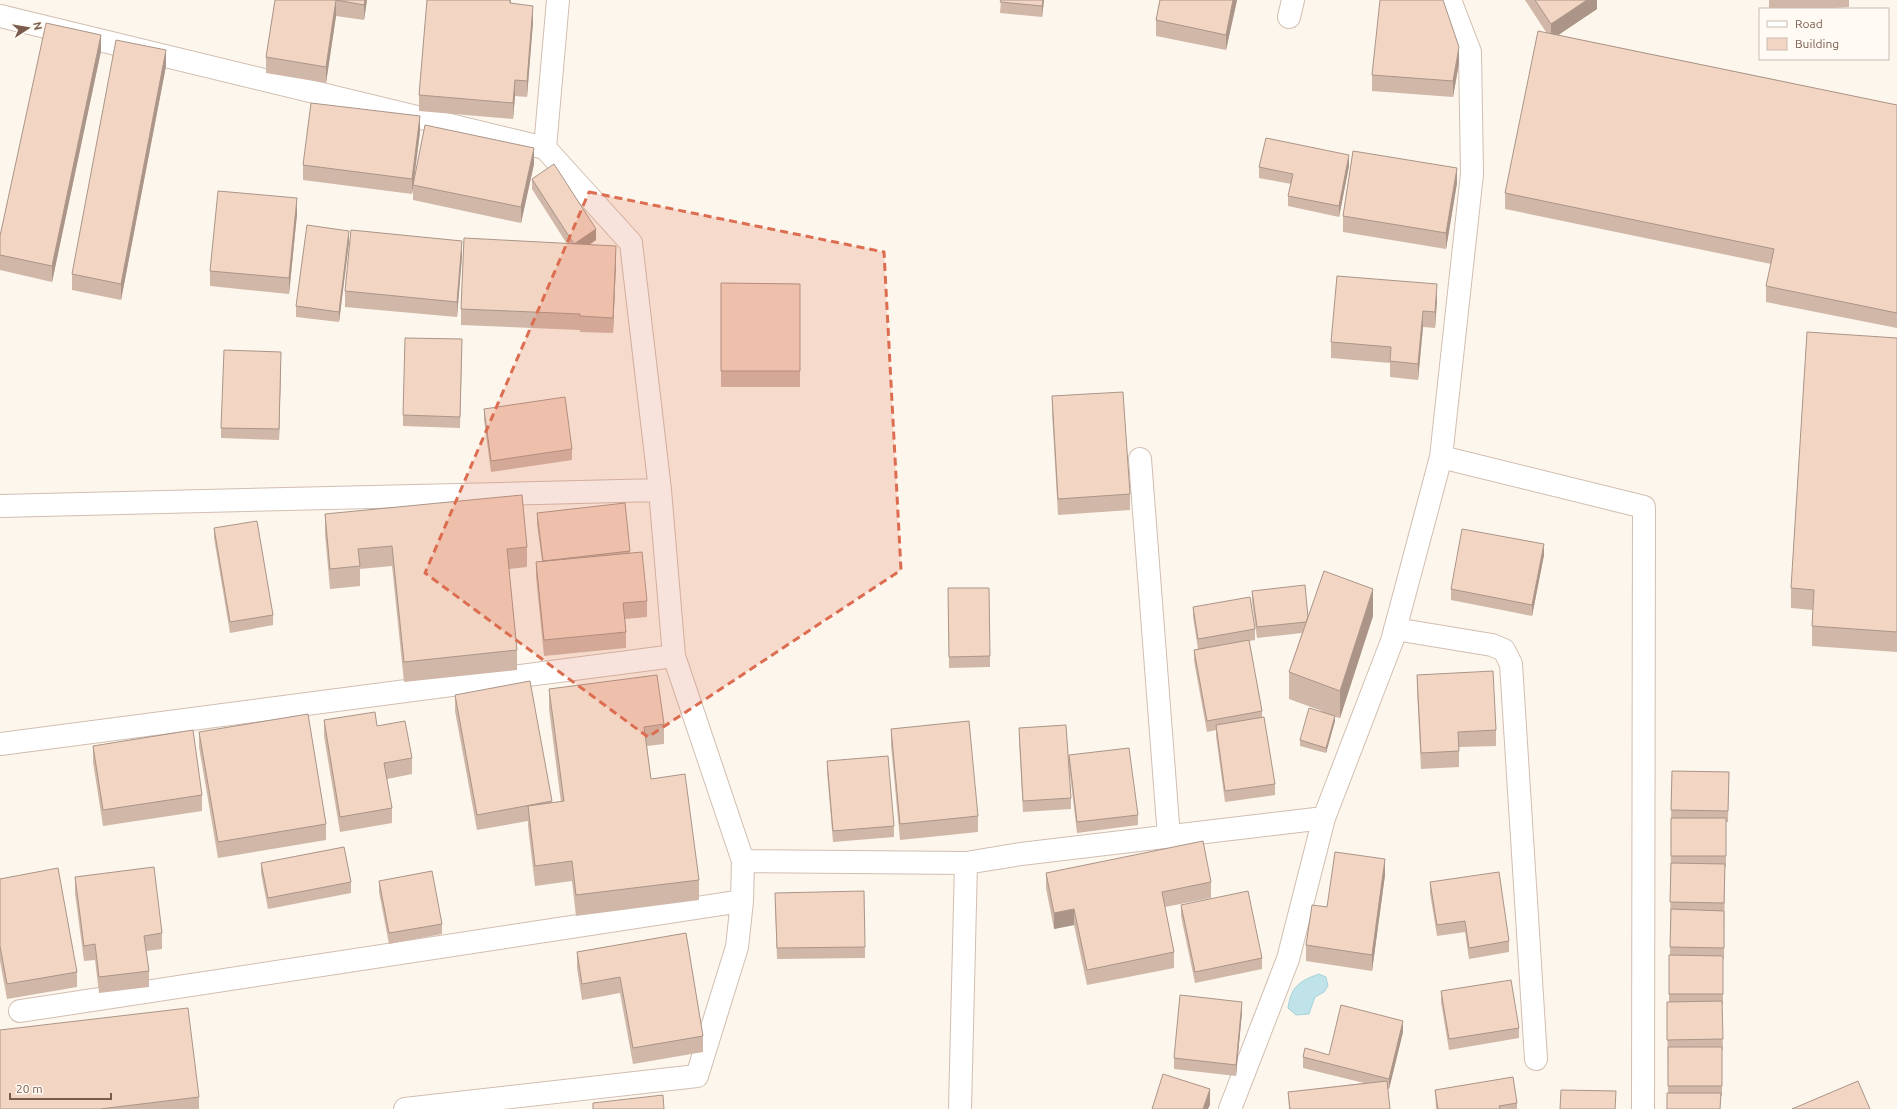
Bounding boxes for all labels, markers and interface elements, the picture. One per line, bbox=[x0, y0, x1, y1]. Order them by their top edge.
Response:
north arrow bbox=[8, 8, 48, 48]
legend bbox=[1759, 8, 1889, 60]
text: Road bbox=[1795, 17, 1823, 30]
text: N bbox=[31, 21, 45, 31]
text: Building bbox=[1795, 37, 1839, 50]
scale bar bbox=[10, 1075, 111, 1101]
text: 20 m bbox=[16, 1082, 43, 1095]

